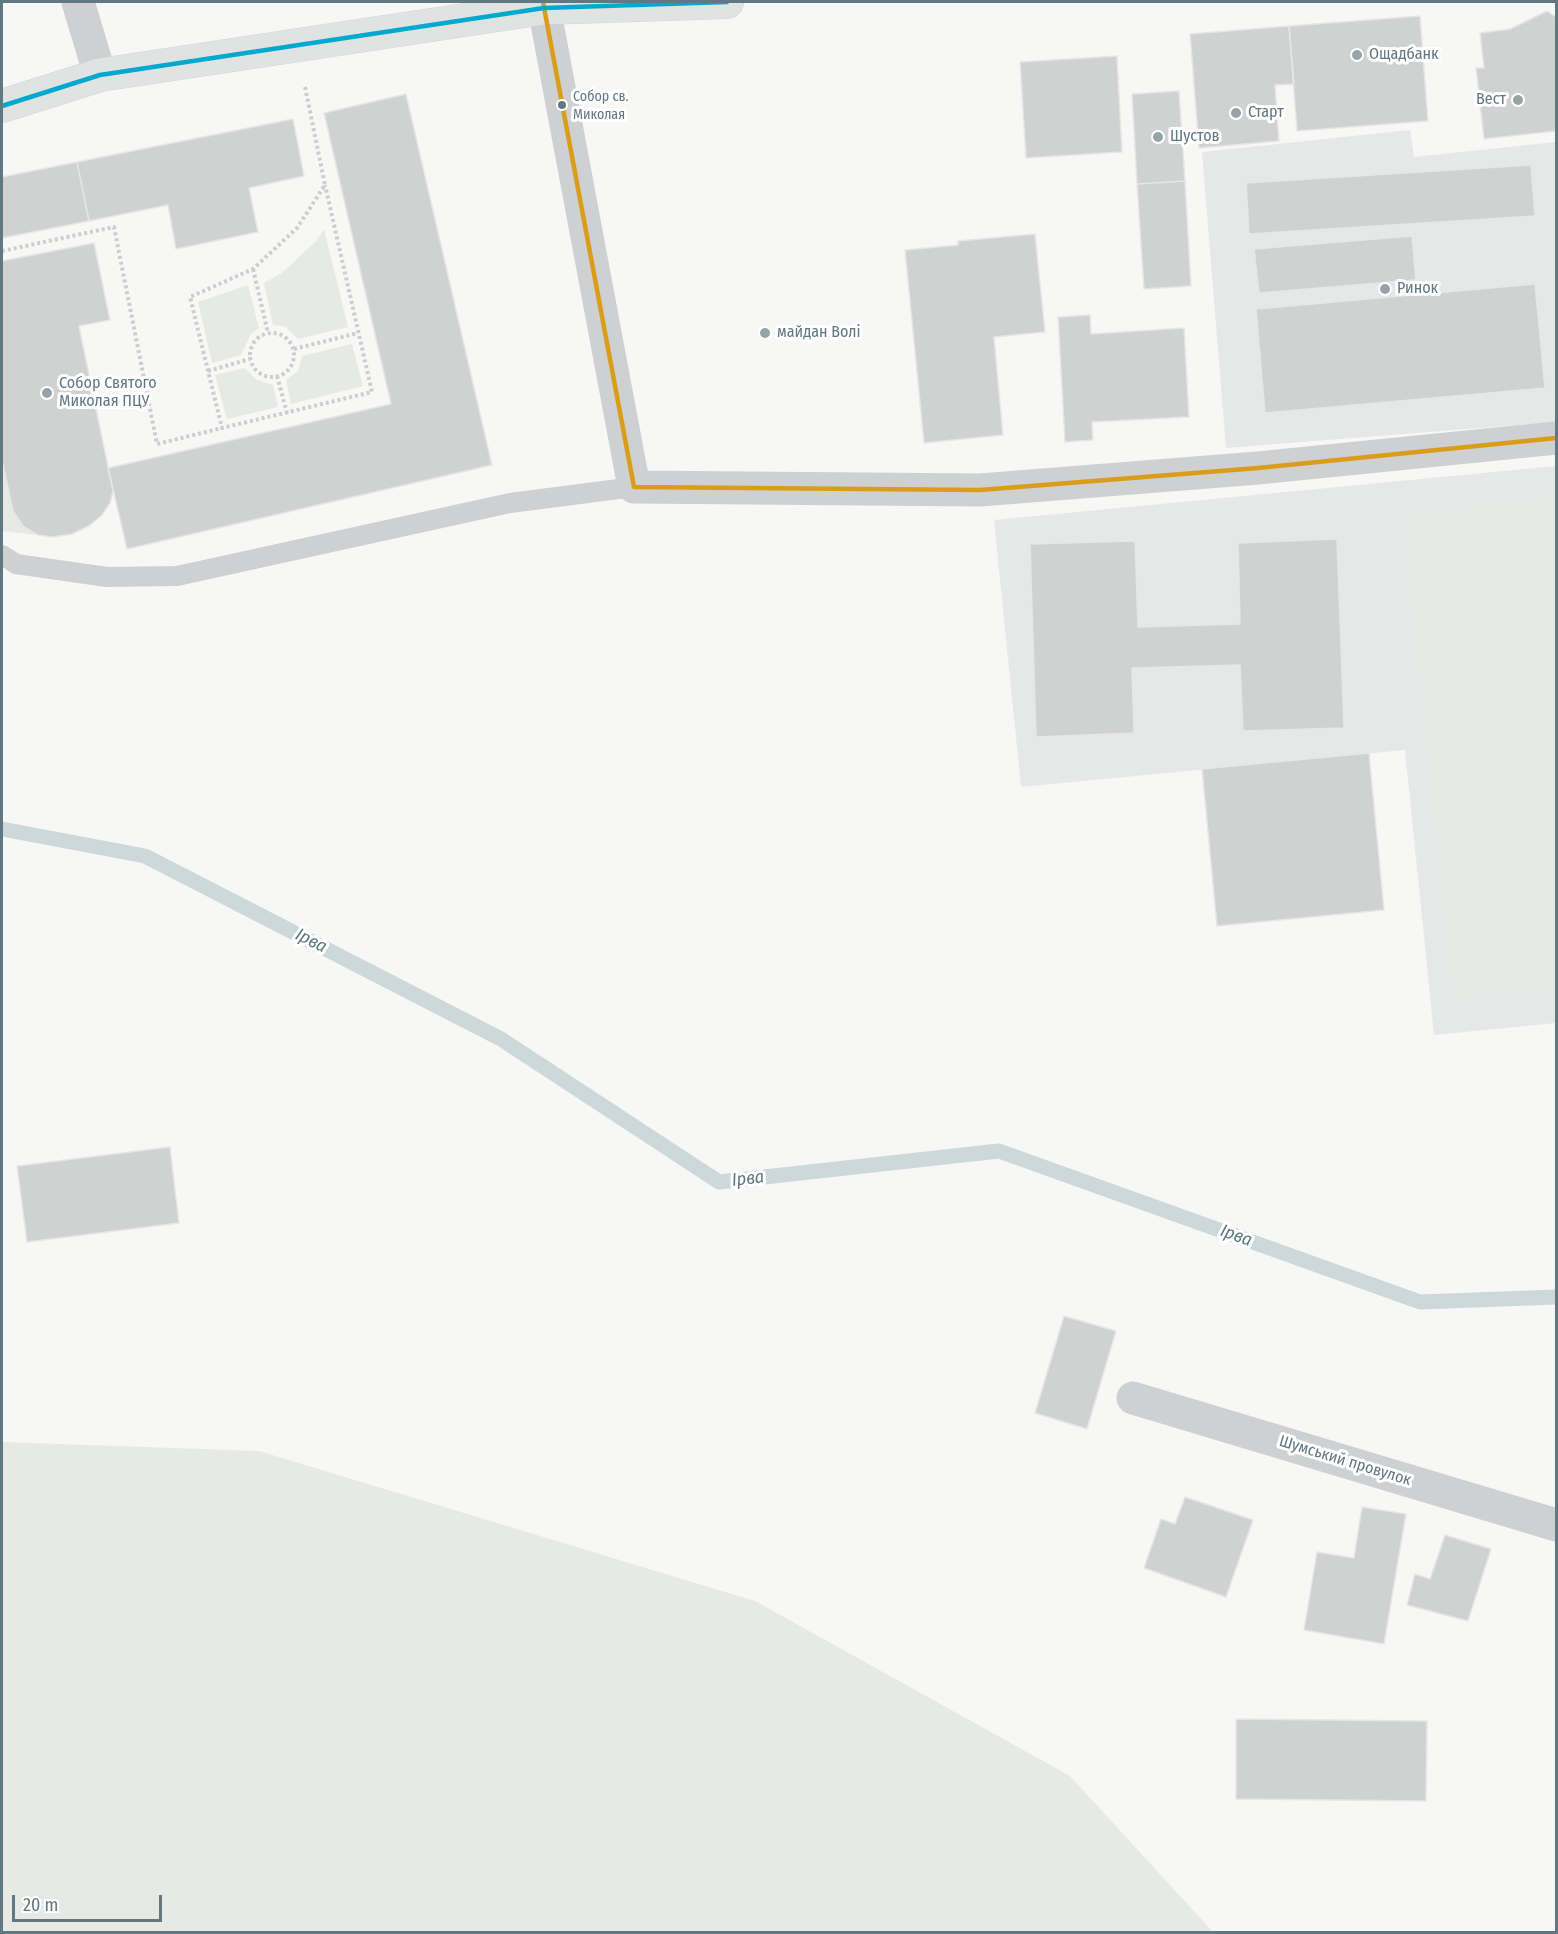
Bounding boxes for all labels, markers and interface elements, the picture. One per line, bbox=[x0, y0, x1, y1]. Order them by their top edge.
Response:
place label: Ощадбанк bbox=[1369, 45, 1439, 65]
marker: Ощадбанк bbox=[1350, 48, 1364, 62]
place label: Собор св. Миколая bbox=[573, 89, 629, 122]
place label: Вест bbox=[1476, 90, 1506, 110]
marker: Вест bbox=[1511, 93, 1525, 107]
marker: Собор св. Миколая bbox=[556, 99, 568, 111]
place label: Старт bbox=[1248, 103, 1284, 123]
marker: Старт bbox=[1229, 106, 1243, 120]
place label: Шустов bbox=[1170, 127, 1220, 147]
marker: Шустов bbox=[1151, 130, 1165, 144]
place label: Ринок bbox=[1397, 279, 1438, 299]
marker: Ринок bbox=[1378, 282, 1392, 296]
place label: майдан Волі bbox=[777, 323, 861, 343]
marker: майдан Волі bbox=[758, 326, 772, 340]
place label: Собор Святого Миколая ПЦУ bbox=[59, 374, 157, 412]
marker: Собор Святого Миколая ПЦУ bbox=[40, 386, 54, 400]
water label: Ірва bbox=[292, 924, 330, 958]
water label: Ірва bbox=[731, 1167, 765, 1191]
water label: Ірва bbox=[1217, 1220, 1255, 1252]
street label: Шумський провулок bbox=[1277, 1432, 1413, 1490]
scale bar bbox=[15, 1883, 165, 1921]
text: 20 m bbox=[23, 1894, 58, 1916]

